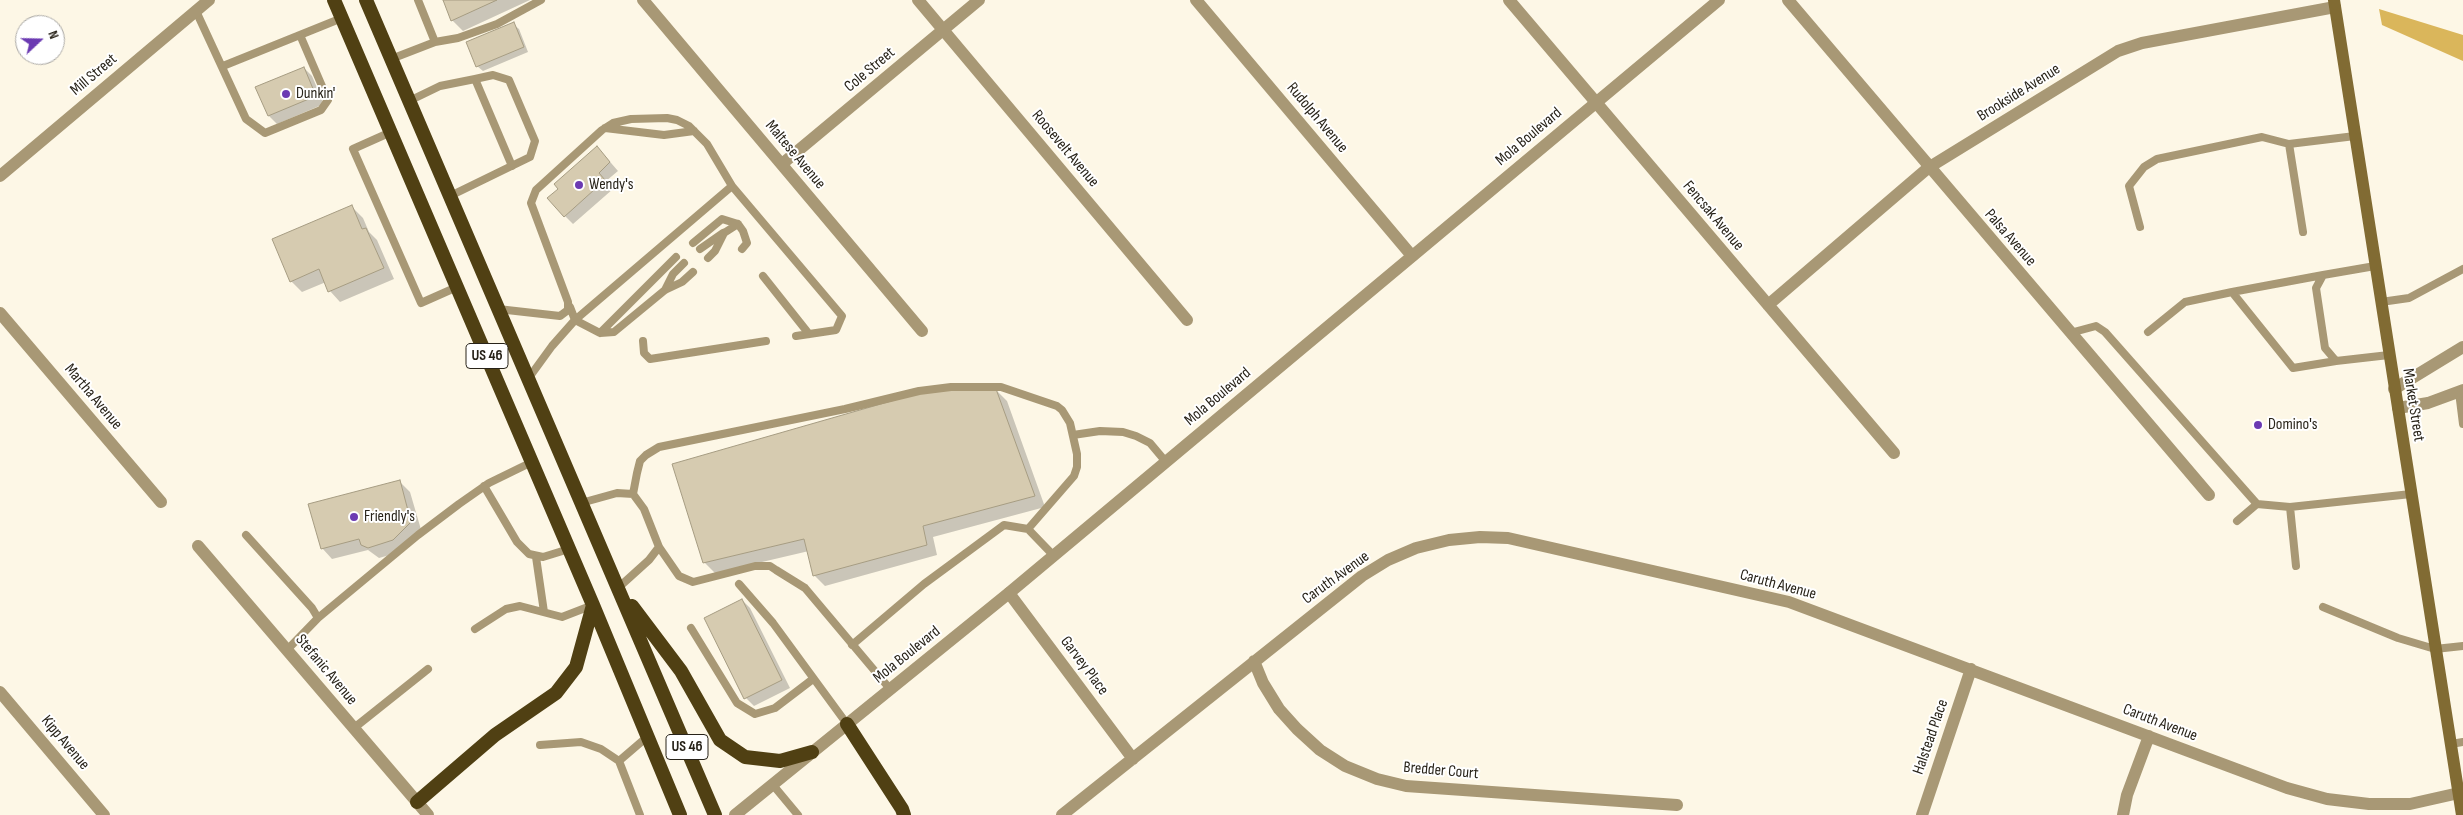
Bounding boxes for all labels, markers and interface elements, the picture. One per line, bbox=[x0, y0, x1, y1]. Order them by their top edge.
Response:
north arrow bbox=[15, 15, 65, 65]
text: N bbox=[44, 28, 63, 41]
street label: Cole Street bbox=[841, 43, 899, 97]
street label: Mill Street bbox=[67, 50, 121, 100]
street label: Brookside Avenue bbox=[1974, 60, 2064, 126]
street label: Rudolph Avenue bbox=[1282, 79, 1352, 157]
place label: Dunkin' bbox=[296, 84, 335, 104]
marker: Dunkin' bbox=[280, 88, 292, 100]
street label: Mola Boulevard bbox=[1492, 104, 1566, 170]
street label: Roosevelt Avenue bbox=[1027, 107, 1103, 191]
street label: Maltese Avenue bbox=[761, 117, 829, 193]
place label: Wendy's bbox=[589, 175, 634, 195]
street label: Fencsak Avenue bbox=[1678, 177, 1748, 255]
marker: Wendy's bbox=[573, 179, 585, 191]
street label: Palsa Avenue bbox=[1980, 206, 2040, 270]
road number: US 46 bbox=[466, 344, 508, 368]
street label: Martha Avenue bbox=[60, 360, 126, 434]
street label: Mola Boulevard bbox=[1181, 364, 1255, 430]
street label: Market Street bbox=[2398, 367, 2428, 443]
place label: Domino's bbox=[2268, 415, 2318, 435]
marker: Domino's bbox=[2252, 419, 2264, 431]
place label: Friendly's bbox=[364, 507, 415, 527]
marker: Friendly's bbox=[348, 511, 360, 523]
street label: Caruth Avenue bbox=[1299, 547, 1373, 609]
street label: Caruth Avenue bbox=[1738, 566, 1818, 604]
street label: Mola Boulevard bbox=[870, 622, 944, 688]
street label: Stefanic Avenue bbox=[291, 631, 361, 709]
street label: Garvey Place bbox=[1056, 633, 1112, 699]
street label: Halstead Place bbox=[1909, 697, 1953, 777]
street label: Caruth Avenue bbox=[2120, 700, 2200, 746]
street label: Kipp Avenue bbox=[37, 712, 93, 774]
road number: US 46 bbox=[666, 734, 708, 760]
street label: Bredder Court bbox=[1403, 758, 1479, 784]

